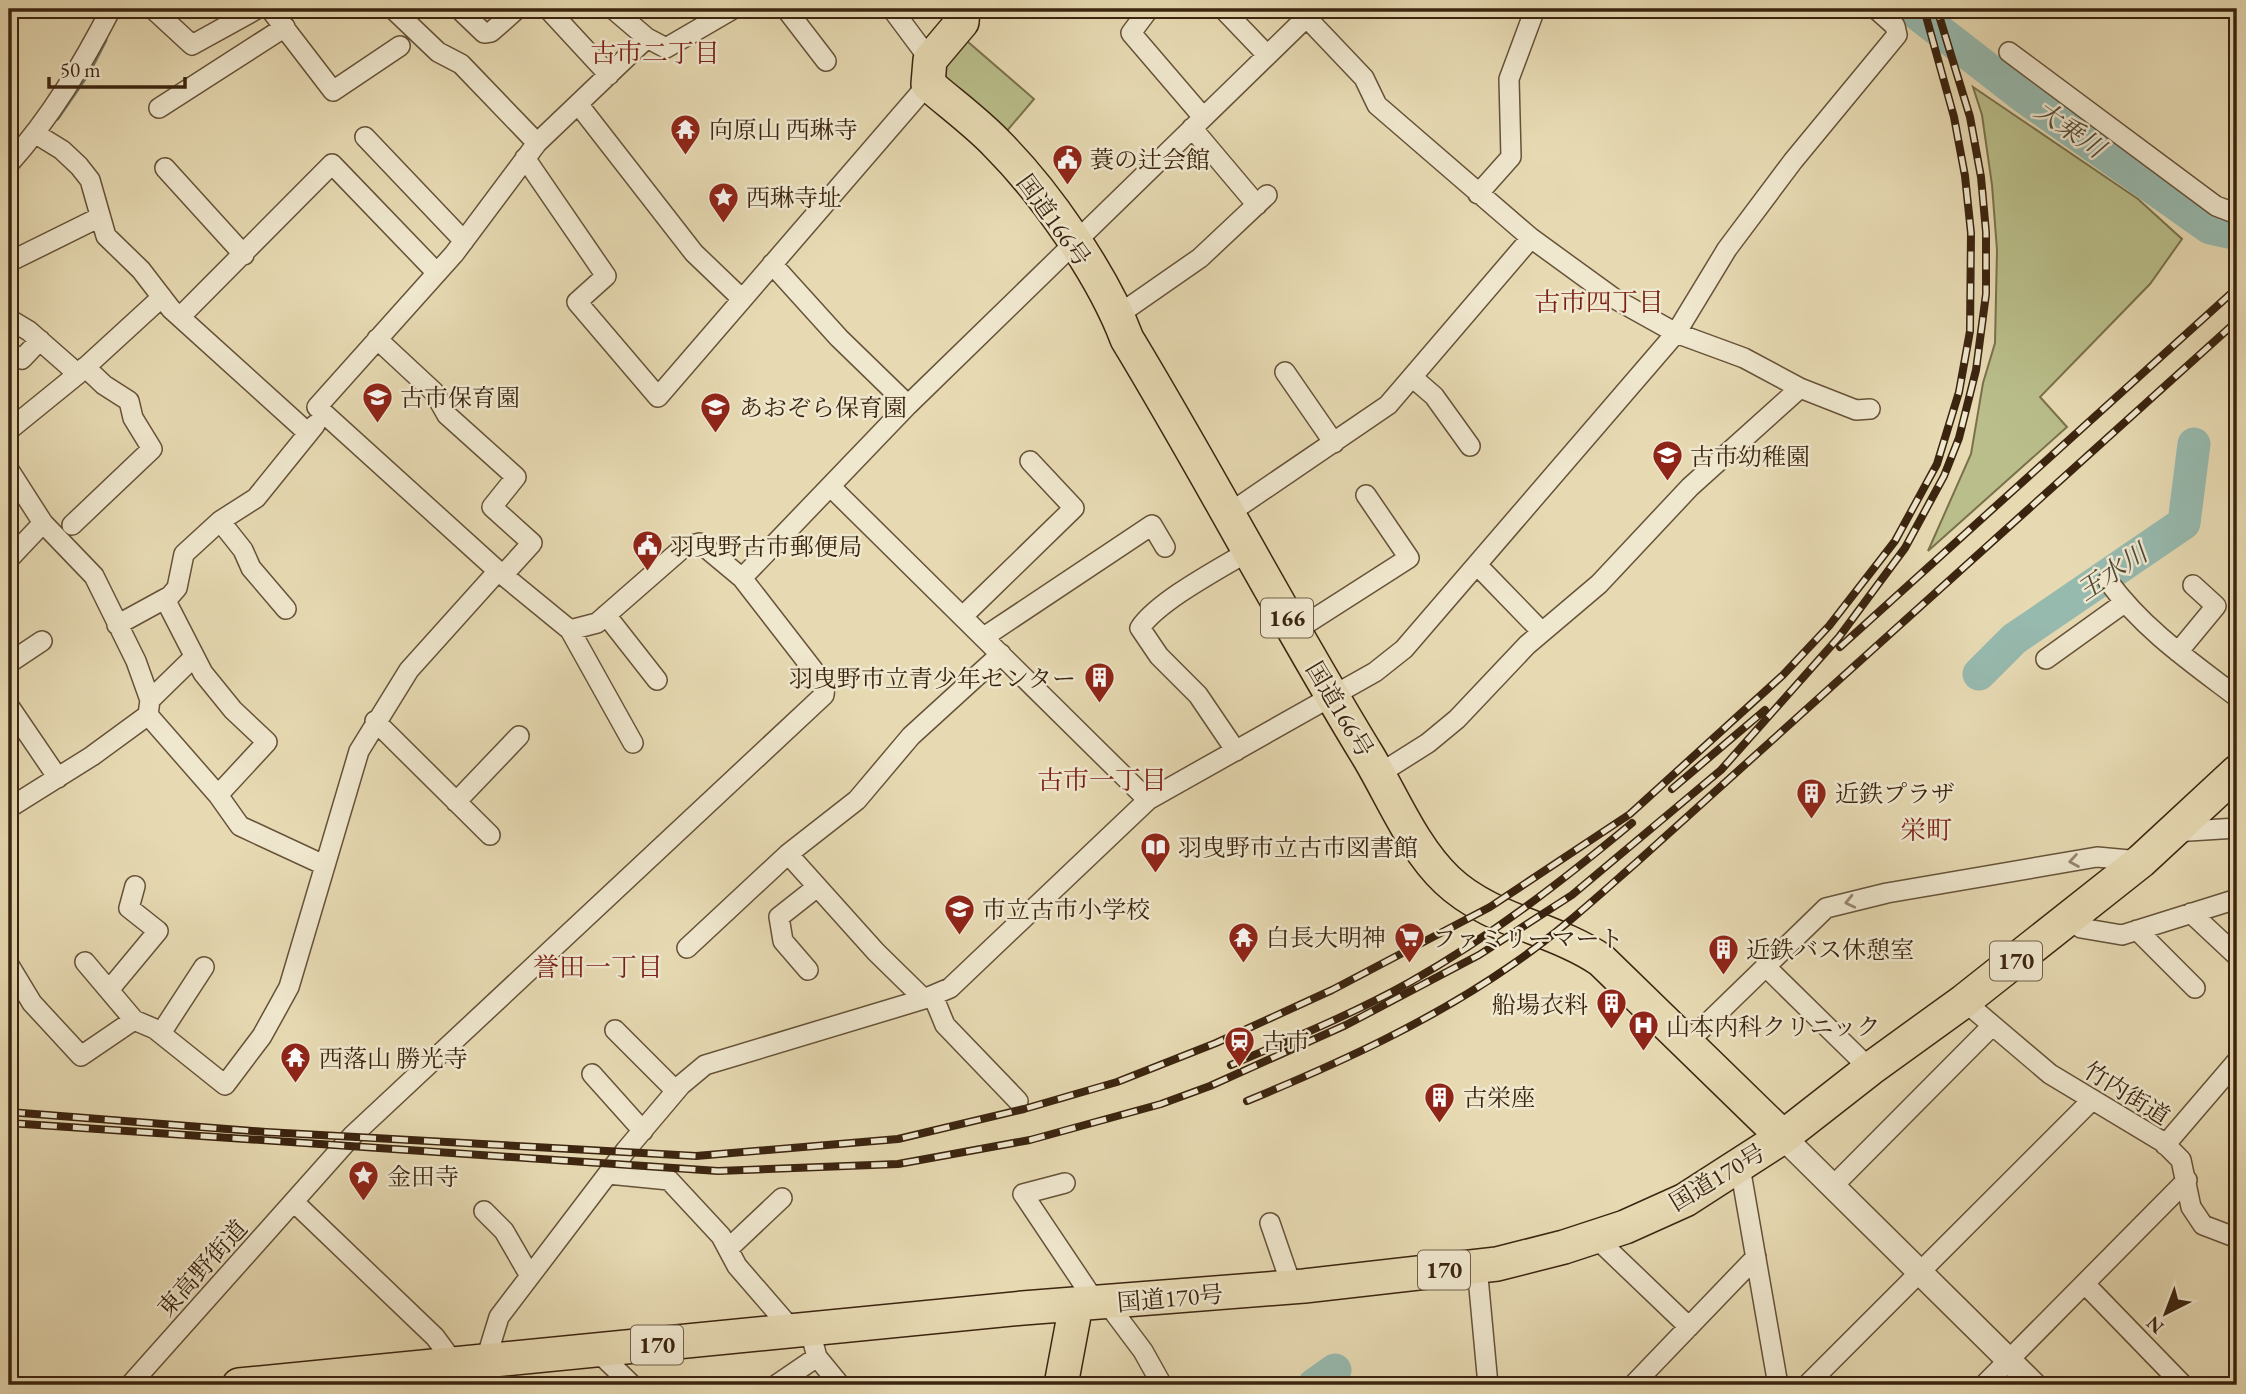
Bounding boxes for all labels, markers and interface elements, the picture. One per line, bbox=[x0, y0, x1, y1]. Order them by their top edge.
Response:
district label: 古市二丁目 bbox=[590, 36, 720, 70]
scale bar bbox=[49, 46, 186, 90]
text: 50 m bbox=[60, 56, 101, 83]
water label: 大乗川 bbox=[2028, 93, 2114, 167]
temple icon: 向原山 西琳寺 bbox=[669, 112, 703, 156]
place label: 向原山 西琳寺 bbox=[709, 114, 858, 145]
public building icon: 蓑の辻会館 bbox=[1050, 142, 1084, 186]
place label: 蓑の辻会館 bbox=[1090, 144, 1210, 175]
street label: 国道166号 bbox=[1010, 168, 1098, 272]
place icon: 西琳寺址 bbox=[706, 180, 740, 224]
place label: 西琳寺址 bbox=[746, 182, 842, 213]
district label: 古市四丁目 bbox=[1534, 285, 1664, 319]
school or university icon: 古市保育園 bbox=[360, 380, 394, 424]
place label: 古市保育園 bbox=[400, 382, 520, 413]
school or university icon: あおぞら保育園 bbox=[699, 390, 733, 434]
place label: あおぞら保育園 bbox=[739, 392, 907, 423]
school or university icon: 古市幼稚園 bbox=[1650, 439, 1684, 483]
place label: 古市幼稚園 bbox=[1690, 441, 1810, 472]
public building icon: 羽曳野古市郵便局 bbox=[630, 529, 664, 573]
place label: 羽曳野古市郵便局 bbox=[670, 531, 862, 562]
water label: 王水川 bbox=[2070, 534, 2156, 608]
road number: 166 bbox=[1261, 598, 1313, 638]
street label: 国道166号 bbox=[1299, 655, 1381, 763]
building icon: 羽曳野市立青少年センター bbox=[1082, 661, 1116, 705]
place label: 羽曳野市立青少年センター bbox=[789, 663, 1076, 694]
district label: 古市一丁目 bbox=[1037, 763, 1167, 797]
building icon: 近鉄プラザ bbox=[1795, 776, 1829, 820]
place label: 近鉄プラザ bbox=[1835, 778, 1955, 809]
district label: 栄町 bbox=[1900, 813, 1952, 847]
library icon: 羽曳野市立古市図書館 bbox=[1138, 830, 1172, 874]
place label: 羽曳野市立古市図書館 bbox=[1178, 832, 1418, 863]
one-way arrow bbox=[2068, 853, 2080, 868]
school or university icon: 市立古市小学校 bbox=[942, 892, 976, 936]
place label: 市立古市小学校 bbox=[982, 894, 1150, 925]
one-way arrow bbox=[1844, 894, 1856, 908]
temple icon: 白長大明神 bbox=[1226, 920, 1260, 964]
supermarket icon: ファミリーマート bbox=[1392, 921, 1426, 965]
place label: 白長大明神 bbox=[1266, 922, 1386, 953]
place label: ファミリーマート bbox=[1432, 923, 1624, 954]
building icon: 近鉄バス休憩室 bbox=[1706, 932, 1740, 976]
place label: 近鉄バス休憩室 bbox=[1746, 934, 1914, 965]
road number: 170 bbox=[1990, 942, 2042, 980]
district label: 誉田一丁目 bbox=[533, 950, 663, 984]
building icon: 船場衣料 bbox=[1594, 987, 1628, 1031]
place label: 船場衣料 bbox=[1492, 989, 1588, 1020]
hospital icon: 山本内科クリニック bbox=[1626, 1009, 1660, 1053]
place label: 山本内科クリニック bbox=[1666, 1011, 1881, 1042]
station icon: 古市 bbox=[1222, 1024, 1256, 1068]
place label: 古市 bbox=[1262, 1026, 1310, 1057]
temple icon: 西落山 勝光寺 bbox=[279, 1041, 313, 1085]
place label: 西落山 勝光寺 bbox=[319, 1043, 468, 1074]
street label: 竹内街道 bbox=[2078, 1054, 2176, 1132]
building icon: 古栄座 bbox=[1423, 1080, 1457, 1124]
place label: 古栄座 bbox=[1463, 1082, 1535, 1113]
street label: 国道170号 bbox=[1663, 1136, 1771, 1218]
place icon: 金田寺 bbox=[347, 1159, 381, 1203]
place label: 金田寺 bbox=[387, 1161, 459, 1192]
street label: 東高野街道 bbox=[150, 1213, 254, 1323]
road number: 170 bbox=[1418, 1250, 1470, 1289]
street label: 国道170号 bbox=[1116, 1278, 1224, 1318]
north arrow bbox=[2130, 1278, 2200, 1348]
text: N bbox=[2140, 1310, 2169, 1340]
road number: 170 bbox=[631, 1326, 683, 1364]

